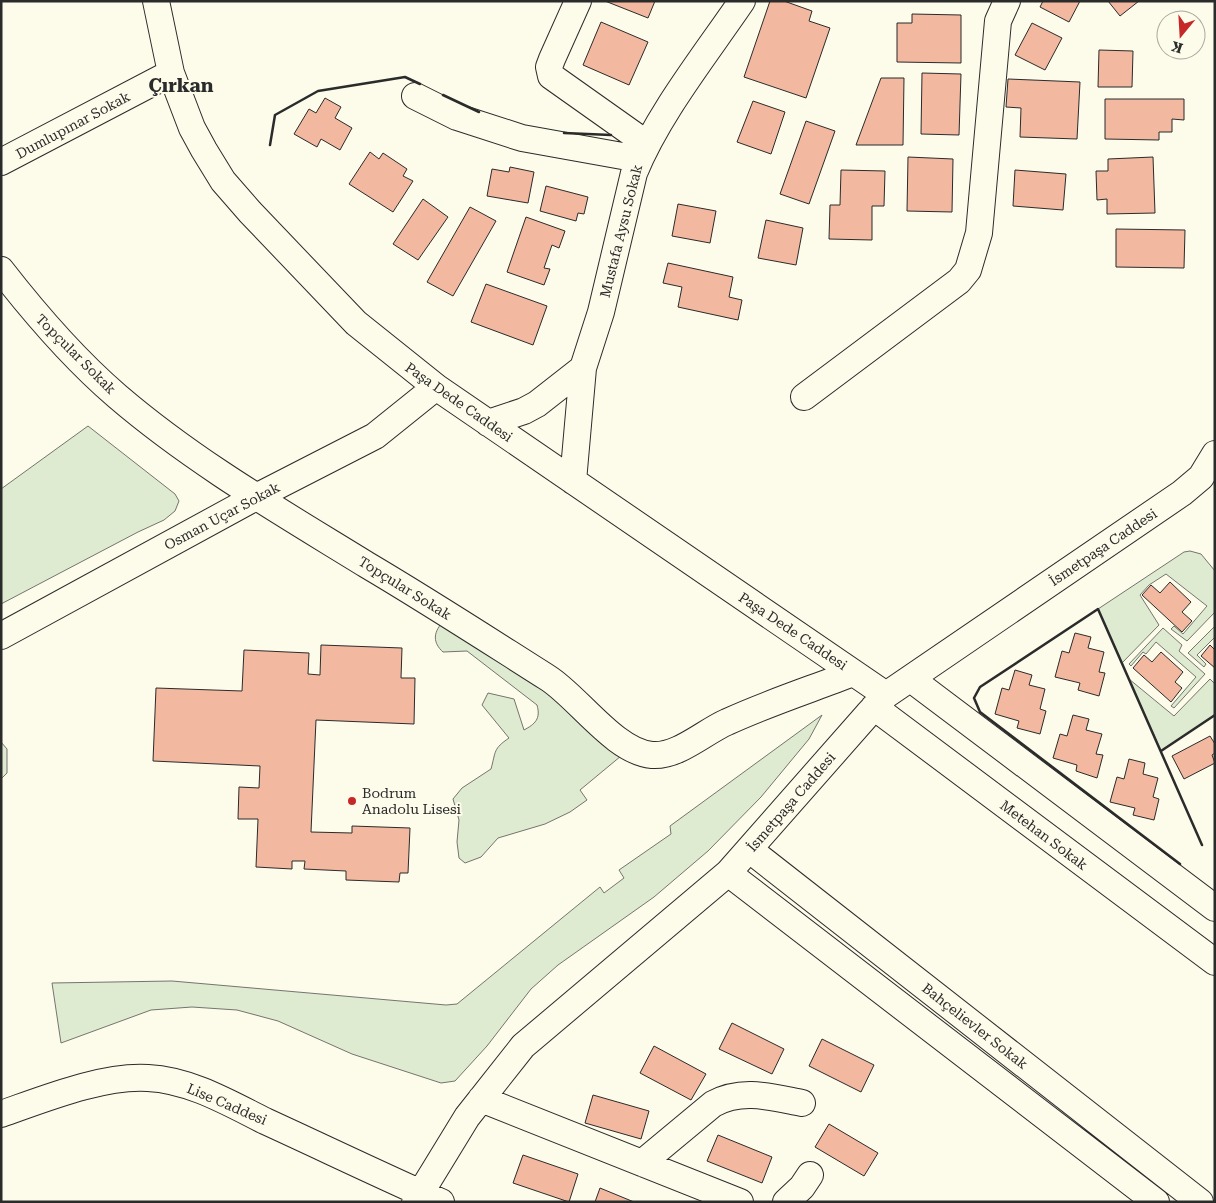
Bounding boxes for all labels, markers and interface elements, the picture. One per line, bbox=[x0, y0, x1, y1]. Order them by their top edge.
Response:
north arrow bbox=[1156, 10, 1206, 60]
text: K bbox=[1169, 38, 1185, 57]
district label: Çırkan bbox=[148, 74, 214, 97]
street label: Dumlupınar Sokak bbox=[13, 88, 133, 162]
street label: Mustafa Aysu Sokak bbox=[597, 163, 645, 299]
street label: Topçular Sokak bbox=[33, 311, 119, 397]
street label: Paşa Dede Caddesi bbox=[402, 359, 516, 445]
street label: Osman Uçar Sokak bbox=[161, 479, 283, 553]
street label: İsmetpaşa Caddesi bbox=[1046, 505, 1160, 589]
street label: Topçular Sokak bbox=[356, 553, 454, 623]
street label: Paşa Dede Caddesi bbox=[736, 589, 851, 673]
street label: İsmetpaşa Caddesi bbox=[744, 749, 839, 855]
place label: Bodrum Anadolu Lisesi bbox=[362, 785, 462, 817]
marker: Bodrum Anadolu Lisesi bbox=[346, 795, 358, 807]
street label: Metehan Sokak bbox=[997, 797, 1091, 873]
street label: Bahçelievler Sokak bbox=[919, 980, 1031, 1072]
street label: Lise Caddesi bbox=[185, 1080, 270, 1128]

